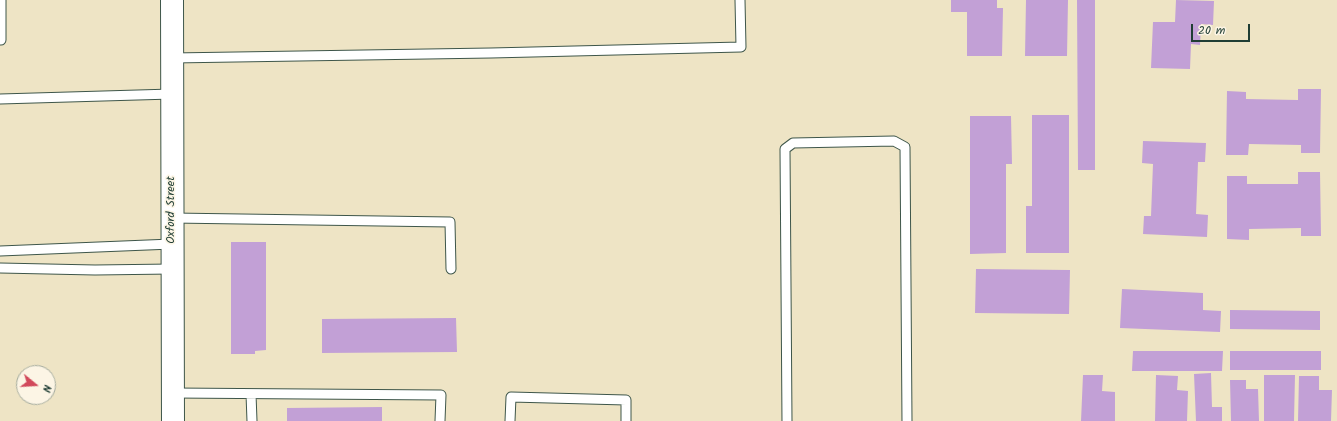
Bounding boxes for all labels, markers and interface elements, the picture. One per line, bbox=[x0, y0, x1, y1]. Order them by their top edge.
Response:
scale bar bbox=[1193, 16, 1252, 42]
text: 20 m bbox=[1198, 21, 1225, 40]
street label: Oxford Street bbox=[165, 176, 179, 244]
north arrow bbox=[16, 365, 56, 405]
text: N bbox=[37, 382, 56, 394]

